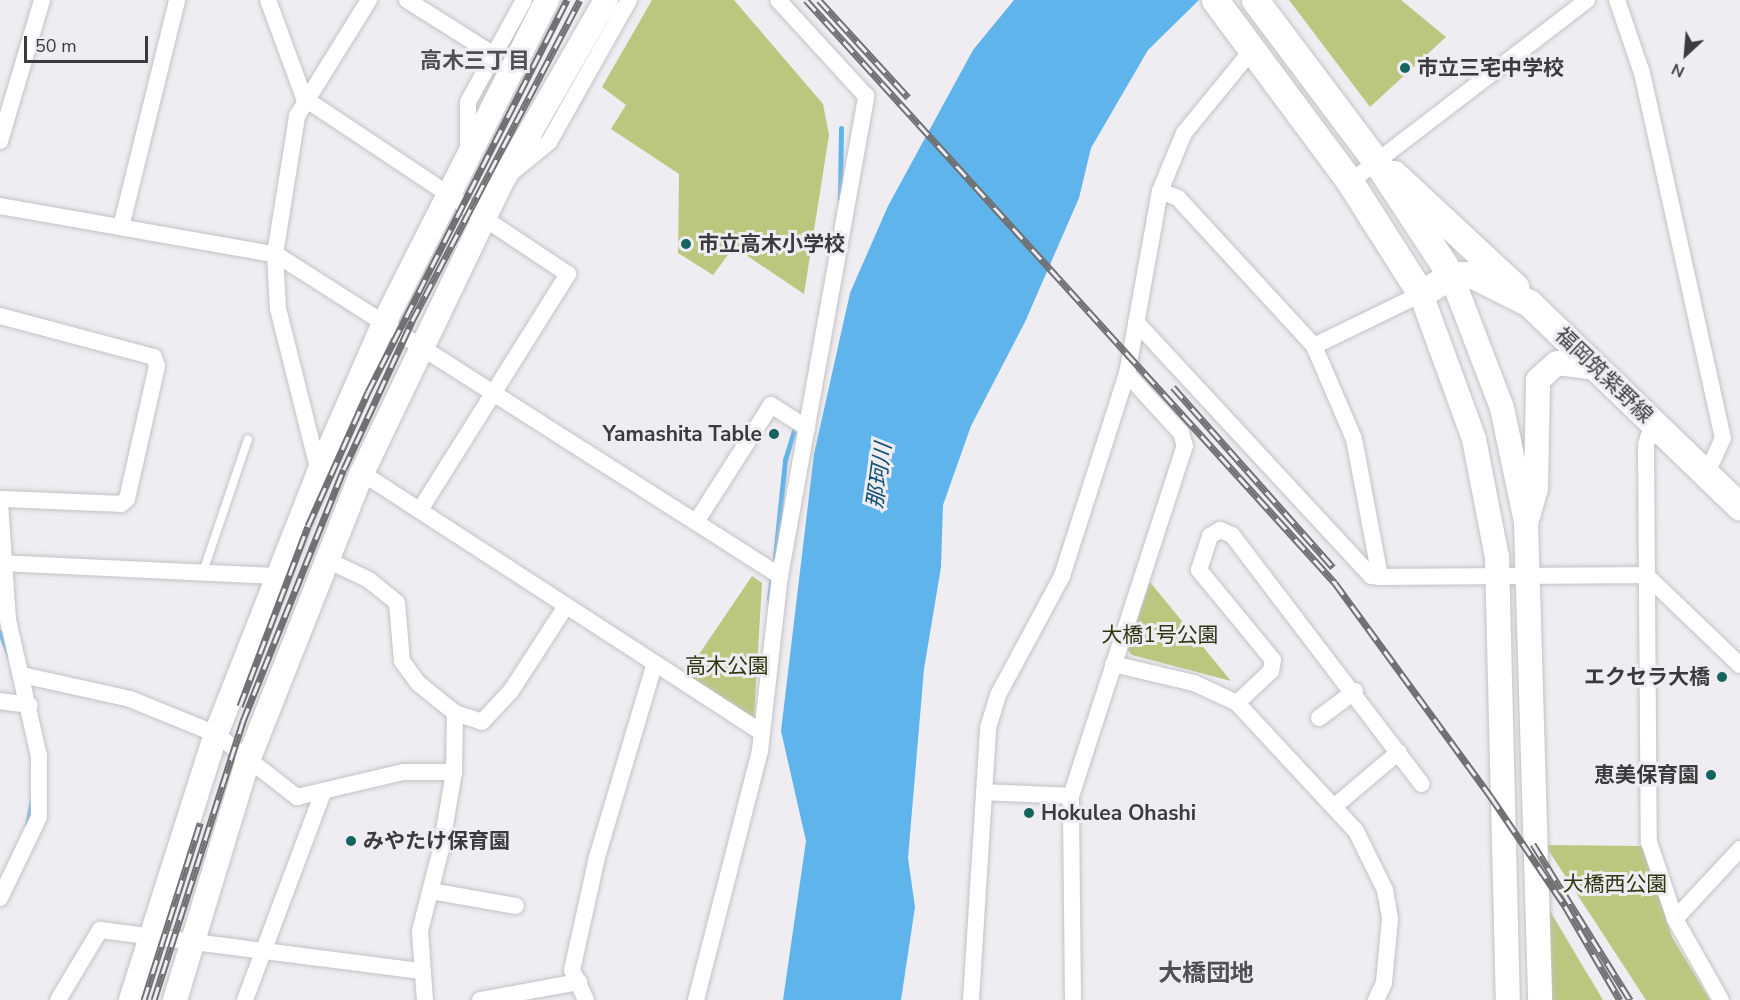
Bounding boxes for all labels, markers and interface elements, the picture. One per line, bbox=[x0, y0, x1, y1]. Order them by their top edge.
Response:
scale bar bbox=[27, 24, 152, 62]
north arrow bbox=[1656, 24, 1716, 84]
text: 50 m bbox=[35, 34, 77, 58]
district label: 高木三丁目 bbox=[420, 49, 530, 75]
place label: 市立三宅中学校 bbox=[1417, 55, 1564, 81]
text: N bbox=[1668, 58, 1688, 83]
marker: 市立三宅中学校 bbox=[1398, 61, 1412, 75]
place label: 市立高木小学校 bbox=[698, 231, 845, 257]
marker: 市立高木小学校 bbox=[679, 237, 693, 251]
street label: 福岡筑紫野線 bbox=[1550, 322, 1658, 428]
place label: Yamashita Table bbox=[603, 421, 762, 447]
marker: Yamashita Table bbox=[767, 427, 781, 441]
water label: 那珂川 bbox=[862, 441, 898, 511]
park label: 大橋1号公園 bbox=[1101, 622, 1219, 648]
park label: 高木公園 bbox=[685, 653, 769, 679]
place label: エクセラ大橋 bbox=[1584, 664, 1710, 690]
marker: エクセラ大橋 bbox=[1715, 670, 1729, 684]
place label: 恵美保育園 bbox=[1594, 762, 1699, 788]
marker: 恵美保育園 bbox=[1704, 768, 1718, 782]
place label: Hokulea Ohashi bbox=[1041, 800, 1196, 826]
marker: Hokulea Ohashi bbox=[1022, 806, 1036, 820]
place label: みやたけ保育園 bbox=[363, 828, 510, 854]
marker: みやたけ保育園 bbox=[344, 834, 358, 848]
park label: 大橋西公園 bbox=[1563, 871, 1667, 897]
district label: 大橋団地 bbox=[1158, 960, 1254, 988]

